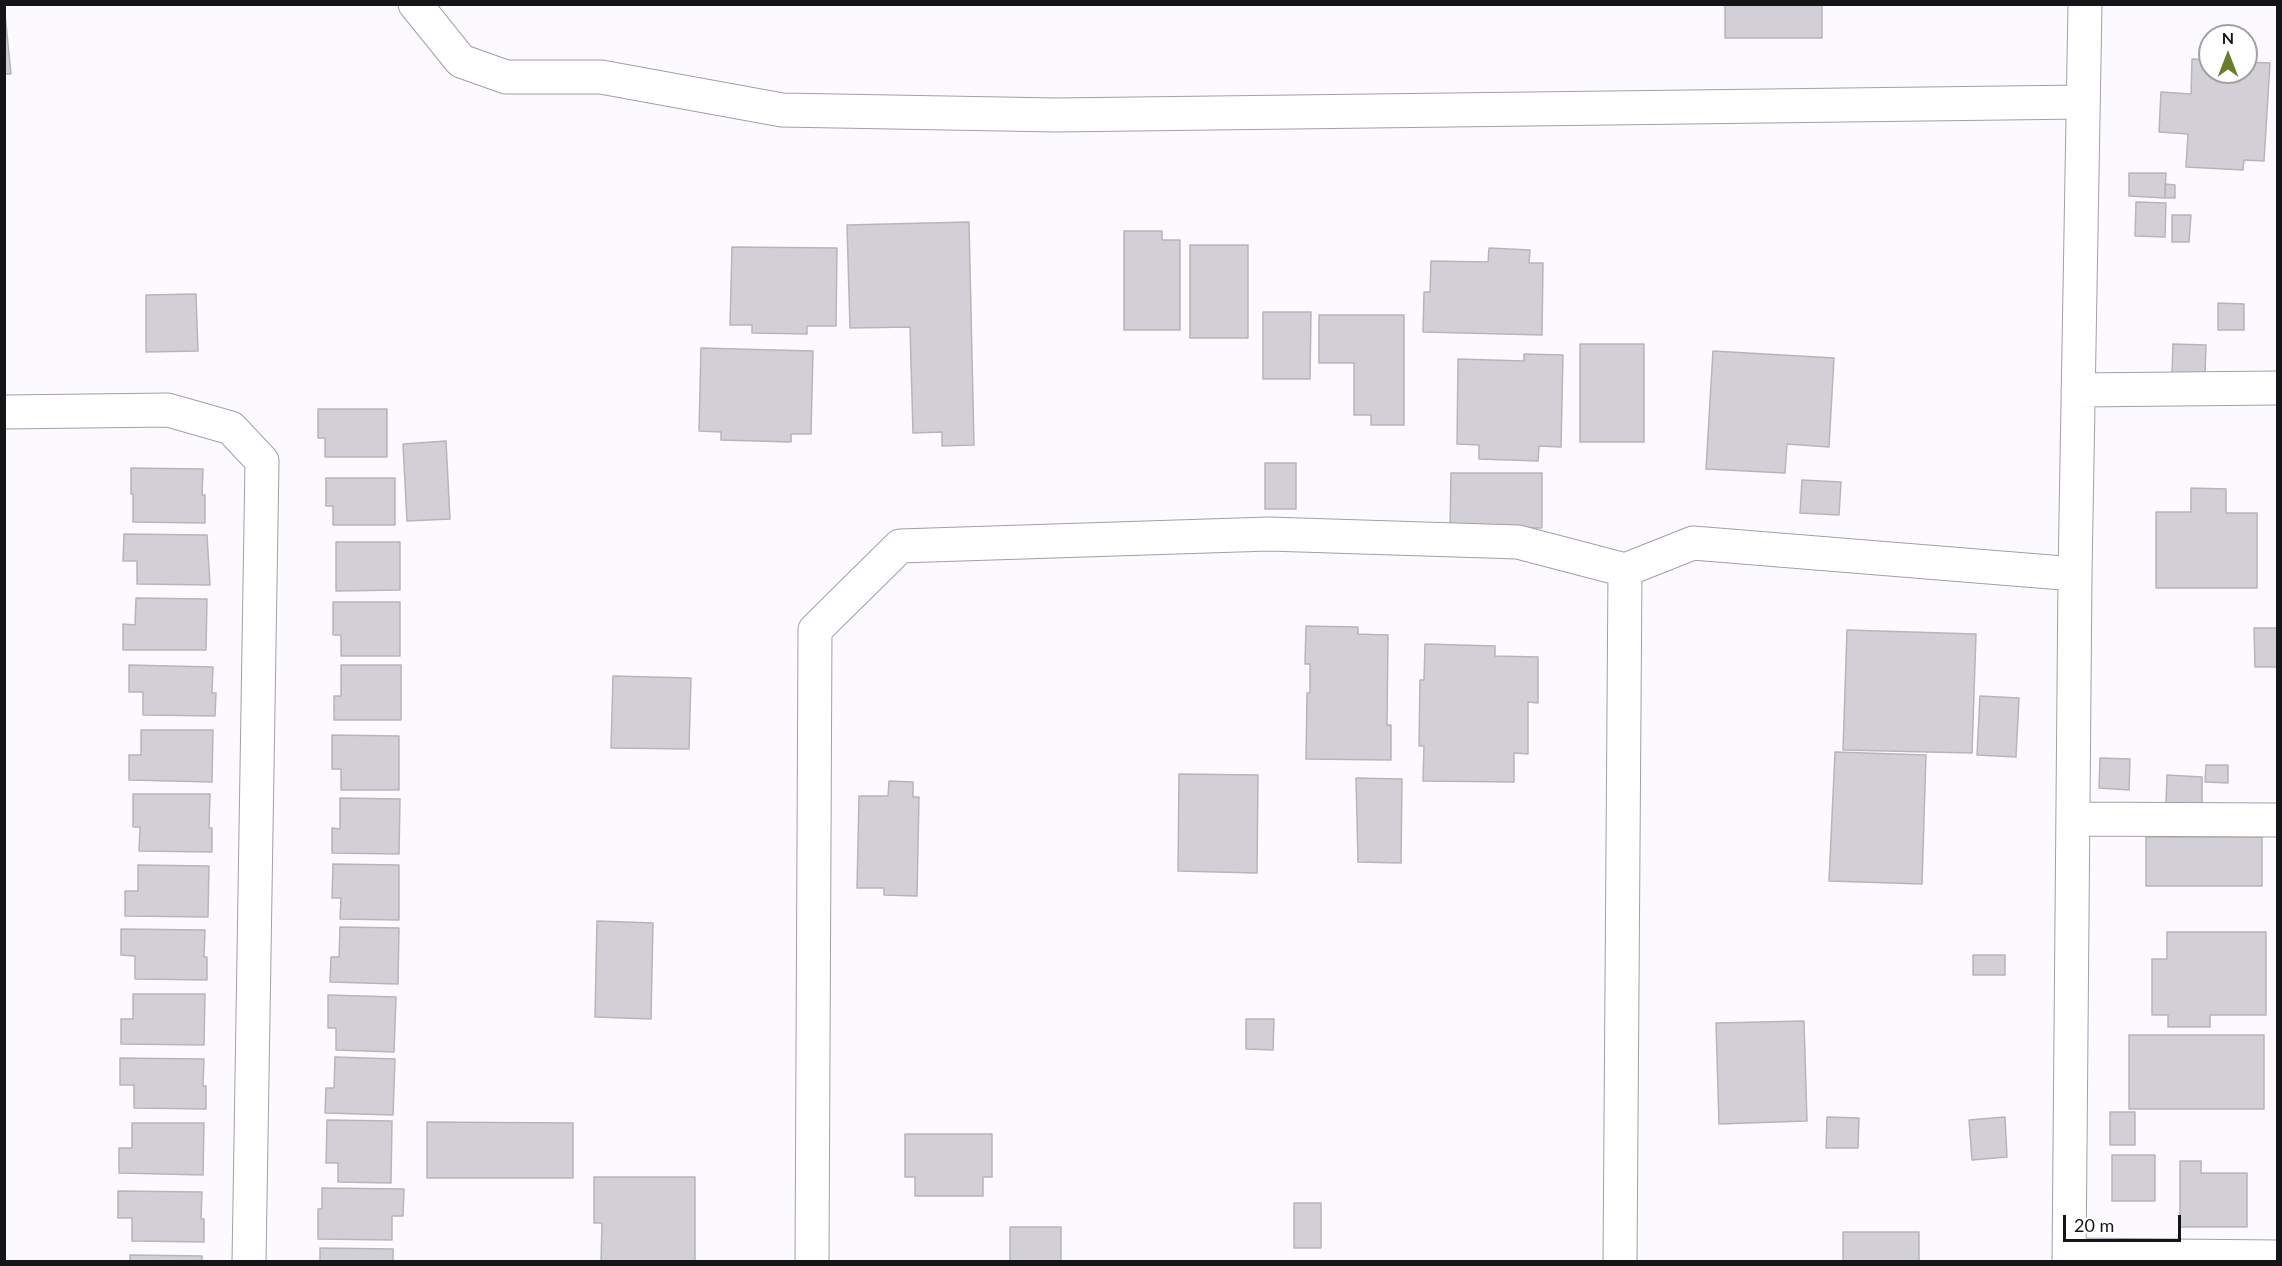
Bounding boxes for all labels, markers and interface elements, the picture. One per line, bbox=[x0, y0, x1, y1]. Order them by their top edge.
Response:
north arrow bbox=[2198, 24, 2258, 84]
text: N bbox=[2222, 28, 2234, 47]
scale bar bbox=[2066, 1203, 2184, 1241]
text: 20 m bbox=[2074, 1214, 2114, 1236]

